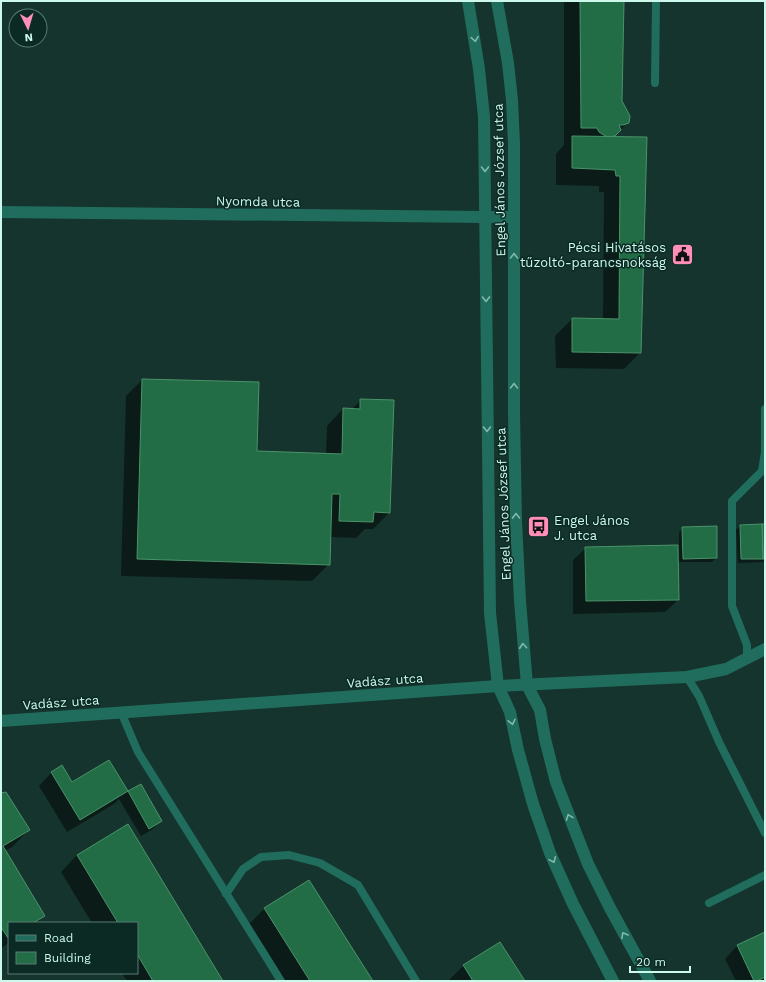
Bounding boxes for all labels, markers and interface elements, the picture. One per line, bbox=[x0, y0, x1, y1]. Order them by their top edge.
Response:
north arrow bbox=[8, 8, 48, 48]
text: N bbox=[24, 31, 33, 44]
one-way arrow bbox=[470, 36, 479, 43]
street label: Engel János József utca bbox=[491, 103, 508, 257]
one-way arrow bbox=[481, 166, 489, 172]
street label: Nyomda utca bbox=[216, 193, 301, 210]
place label: Pécsi Hivatásos tűzoltó-parancsnokság bbox=[520, 240, 666, 270]
public building icon: Pécsi Hivatásos tűzoltó-parancsnokság bbox=[669, 241, 695, 267]
one-way arrow bbox=[510, 253, 518, 259]
one-way arrow bbox=[482, 296, 490, 302]
one-way arrow bbox=[510, 383, 518, 389]
one-way arrow bbox=[483, 426, 492, 432]
street label: Engel János József utca bbox=[493, 427, 514, 581]
one-way arrow bbox=[512, 513, 520, 519]
place label: Engel János J. utca bbox=[554, 513, 630, 543]
bus stop icon: Engel János J. utca bbox=[526, 514, 552, 540]
one-way arrow bbox=[519, 643, 528, 649]
street label: Vadász utca bbox=[346, 670, 425, 691]
street label: Vadász utca bbox=[22, 692, 101, 713]
one-way arrow bbox=[507, 719, 515, 726]
one-way arrow bbox=[566, 814, 574, 821]
one-way arrow bbox=[548, 856, 556, 864]
legend bbox=[8, 922, 138, 974]
text: Road bbox=[44, 931, 73, 945]
one-way arrow bbox=[622, 932, 629, 939]
scale bar bbox=[630, 948, 690, 974]
text: Building bbox=[44, 951, 91, 965]
text: 20 m bbox=[636, 955, 666, 969]

